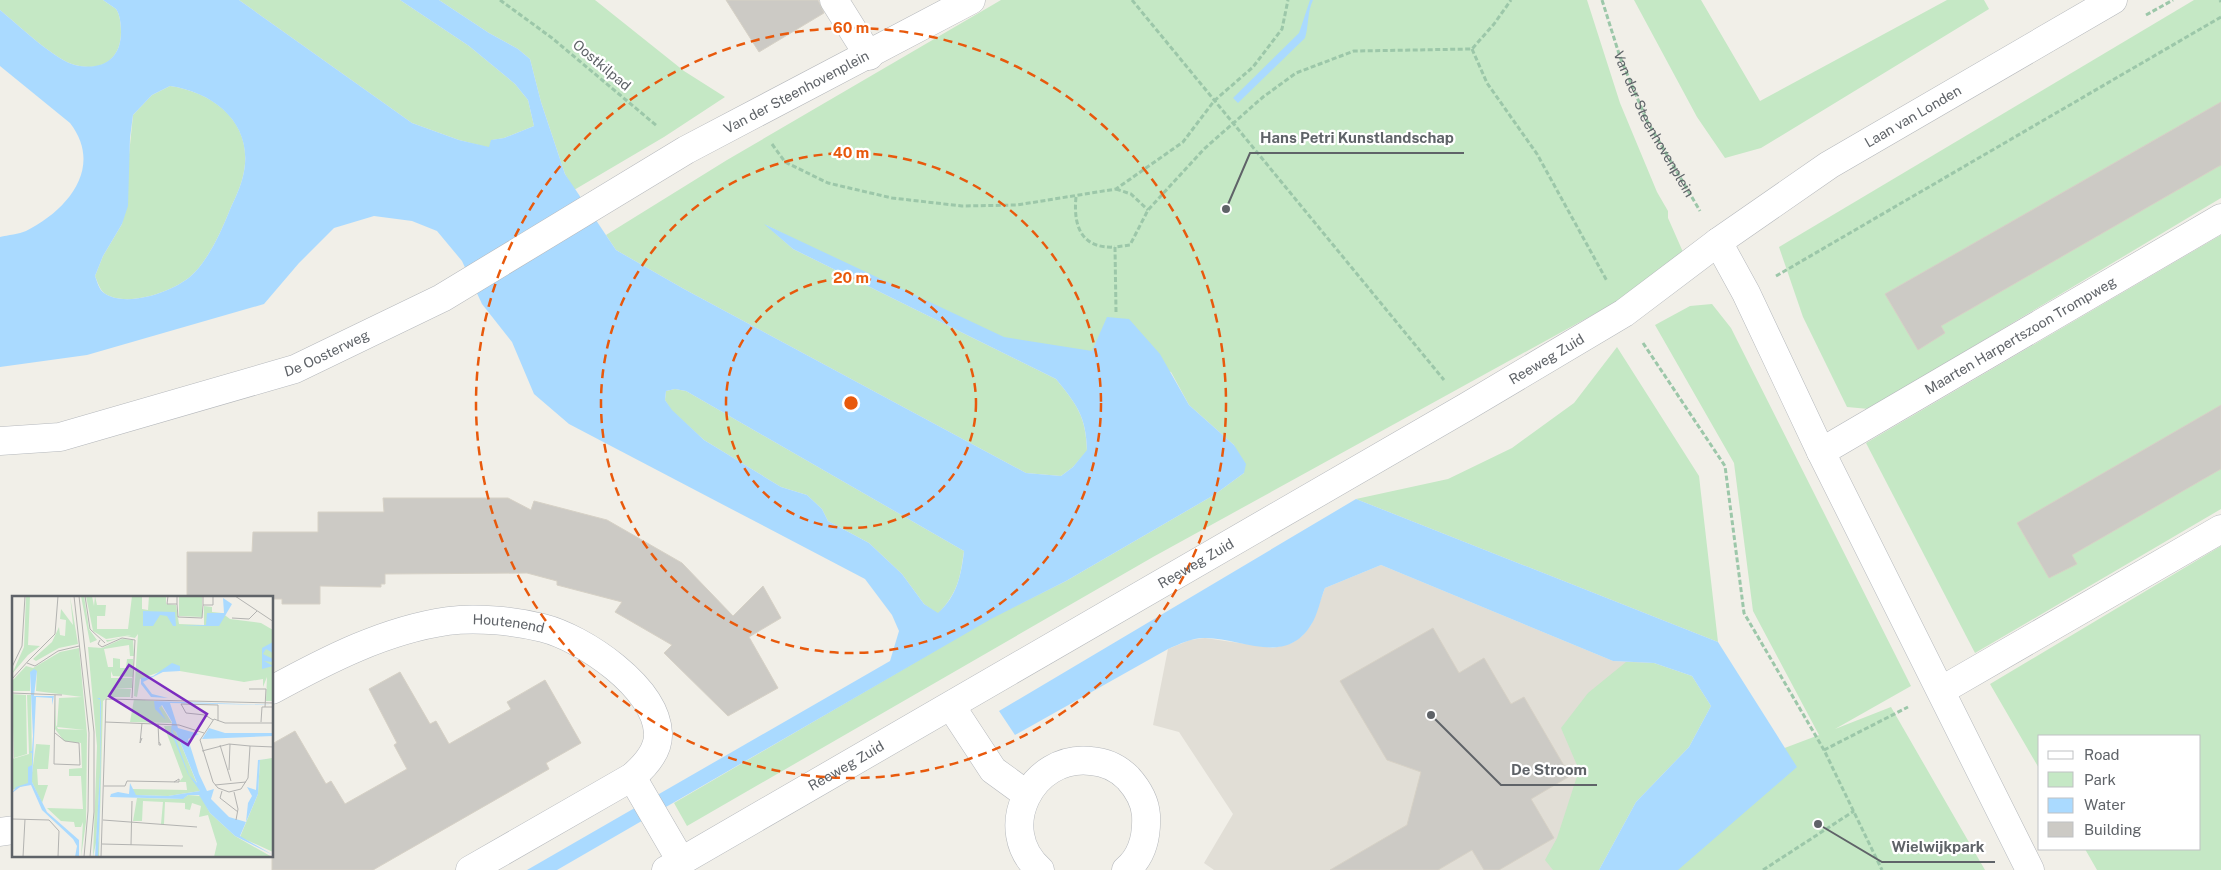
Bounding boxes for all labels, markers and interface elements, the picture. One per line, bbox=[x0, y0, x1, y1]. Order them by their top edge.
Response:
text: 60 m bbox=[833, 19, 869, 36]
street label: Oostkilpad bbox=[570, 36, 634, 94]
street label: Van der Steenhovenplein bbox=[721, 47, 872, 137]
street label: Van der Steenhovenplein bbox=[1611, 49, 1698, 200]
street label: Laan van Londen bbox=[1862, 82, 1964, 151]
callout: Hans Petri Kunstlandschap bbox=[1250, 123, 1464, 153]
text: Hans Petri Kunstlandschap bbox=[1260, 129, 1454, 146]
text: 40 m bbox=[833, 144, 869, 161]
text: 20 m bbox=[833, 269, 869, 286]
street label: Maarten Harpertszoon Trompweg bbox=[1922, 273, 2119, 397]
street label: De Oosterweg bbox=[282, 326, 372, 380]
street label: Reeweg Zuid bbox=[1506, 331, 1587, 388]
centre of rings bbox=[842, 394, 860, 412]
street label: Reeweg Zuid bbox=[1155, 535, 1236, 592]
inset map bbox=[12, 596, 274, 858]
street label: Houtenend bbox=[472, 611, 546, 636]
legend bbox=[2038, 735, 2201, 850]
street label: Reeweg Zuid bbox=[805, 738, 887, 794]
text: Road bbox=[2084, 746, 2120, 763]
callout: De Stroom bbox=[1501, 755, 1597, 785]
text: De Stroom bbox=[1511, 761, 1587, 778]
text: Park bbox=[2084, 771, 2116, 788]
text: Water bbox=[2084, 796, 2126, 813]
text: Building bbox=[2084, 821, 2142, 838]
callout: Wielwijkpark bbox=[1882, 832, 1995, 862]
text: Wielwijkpark bbox=[1891, 838, 1985, 855]

